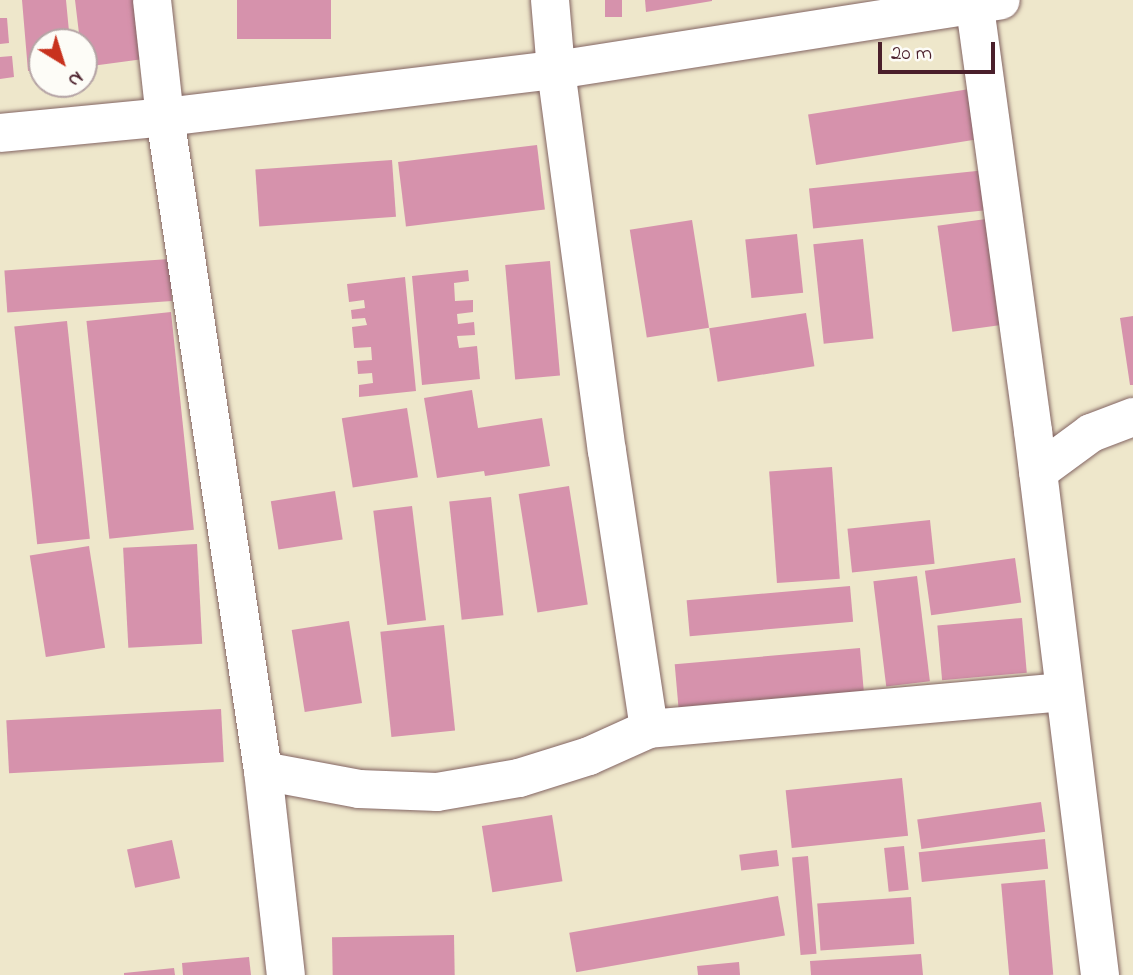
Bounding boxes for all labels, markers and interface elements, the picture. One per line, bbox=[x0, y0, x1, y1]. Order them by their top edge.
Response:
north arrow bbox=[28, 28, 98, 98]
scale bar bbox=[881, 28, 998, 72]
text: 20 m bbox=[891, 39, 932, 69]
text: N bbox=[62, 64, 88, 93]

